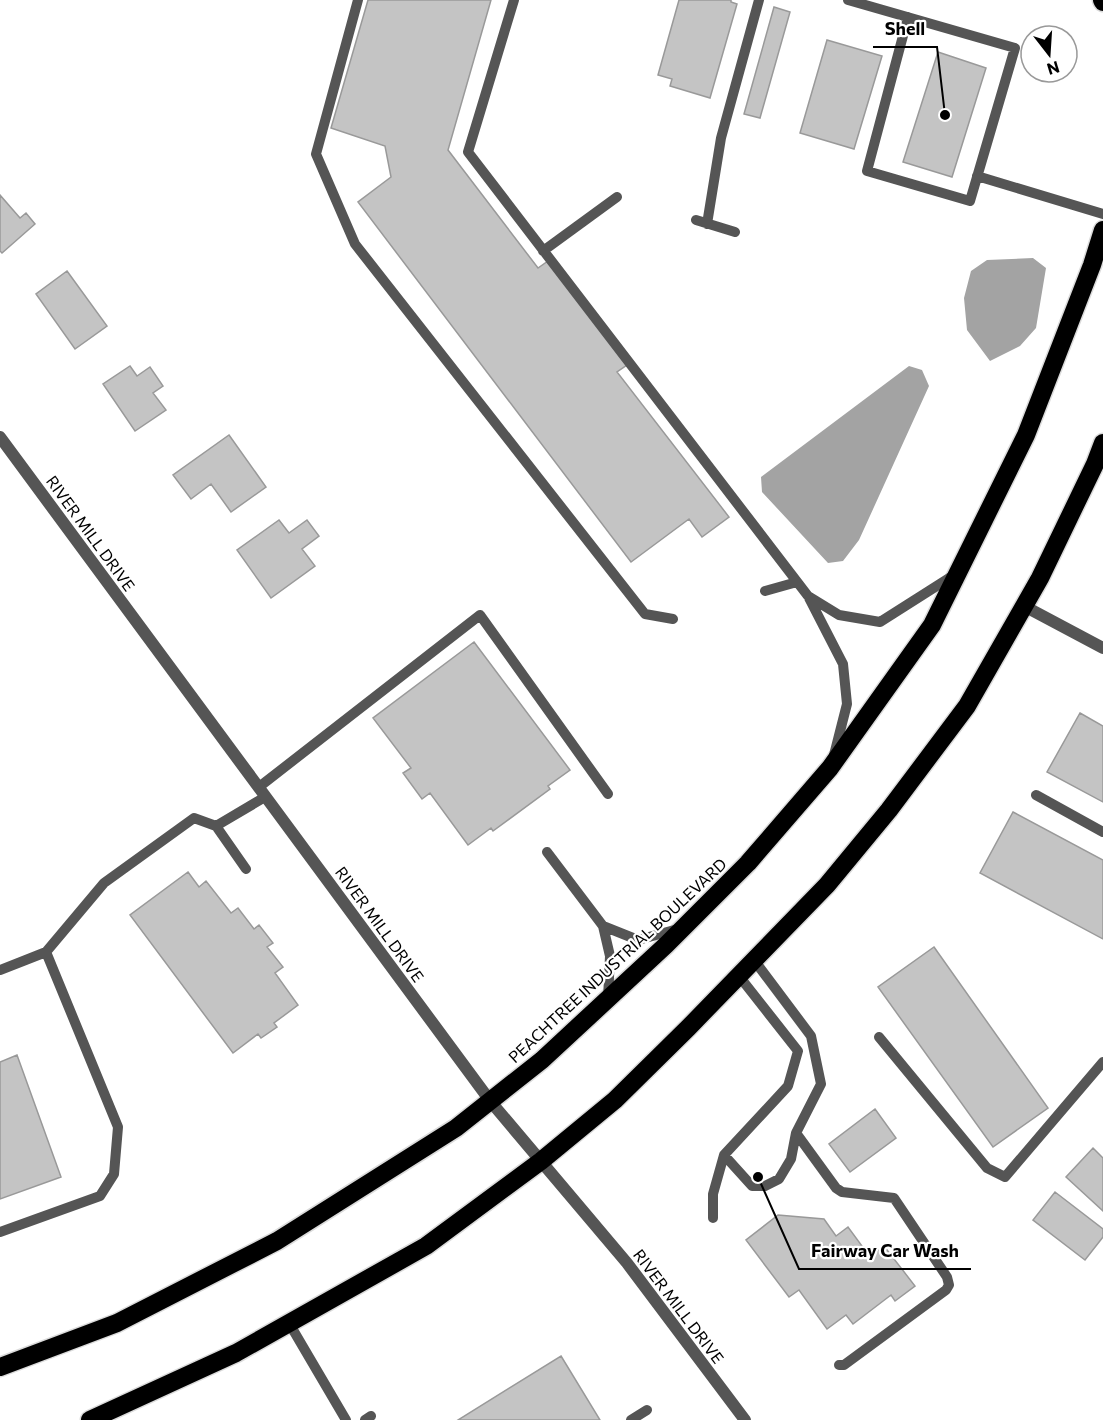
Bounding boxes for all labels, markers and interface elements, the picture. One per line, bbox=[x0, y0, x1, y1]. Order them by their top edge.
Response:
callout: Shell bbox=[873, 11, 937, 47]
text: Shell bbox=[885, 17, 925, 39]
north arrow bbox=[1019, 24, 1079, 84]
text: N bbox=[1045, 58, 1062, 80]
street label: RIVER MILL DRIVE bbox=[43, 472, 139, 594]
street label: PEACHTREE INDUSTRIAL BOULEVARD bbox=[504, 854, 730, 1066]
street label: RIVER MILL DRIVE bbox=[332, 863, 428, 985]
callout: Fairway Car Wash bbox=[799, 1233, 971, 1269]
text: Fairway Car Wash bbox=[811, 1239, 959, 1261]
street label: RIVER MILL DRIVE bbox=[630, 1245, 728, 1367]

